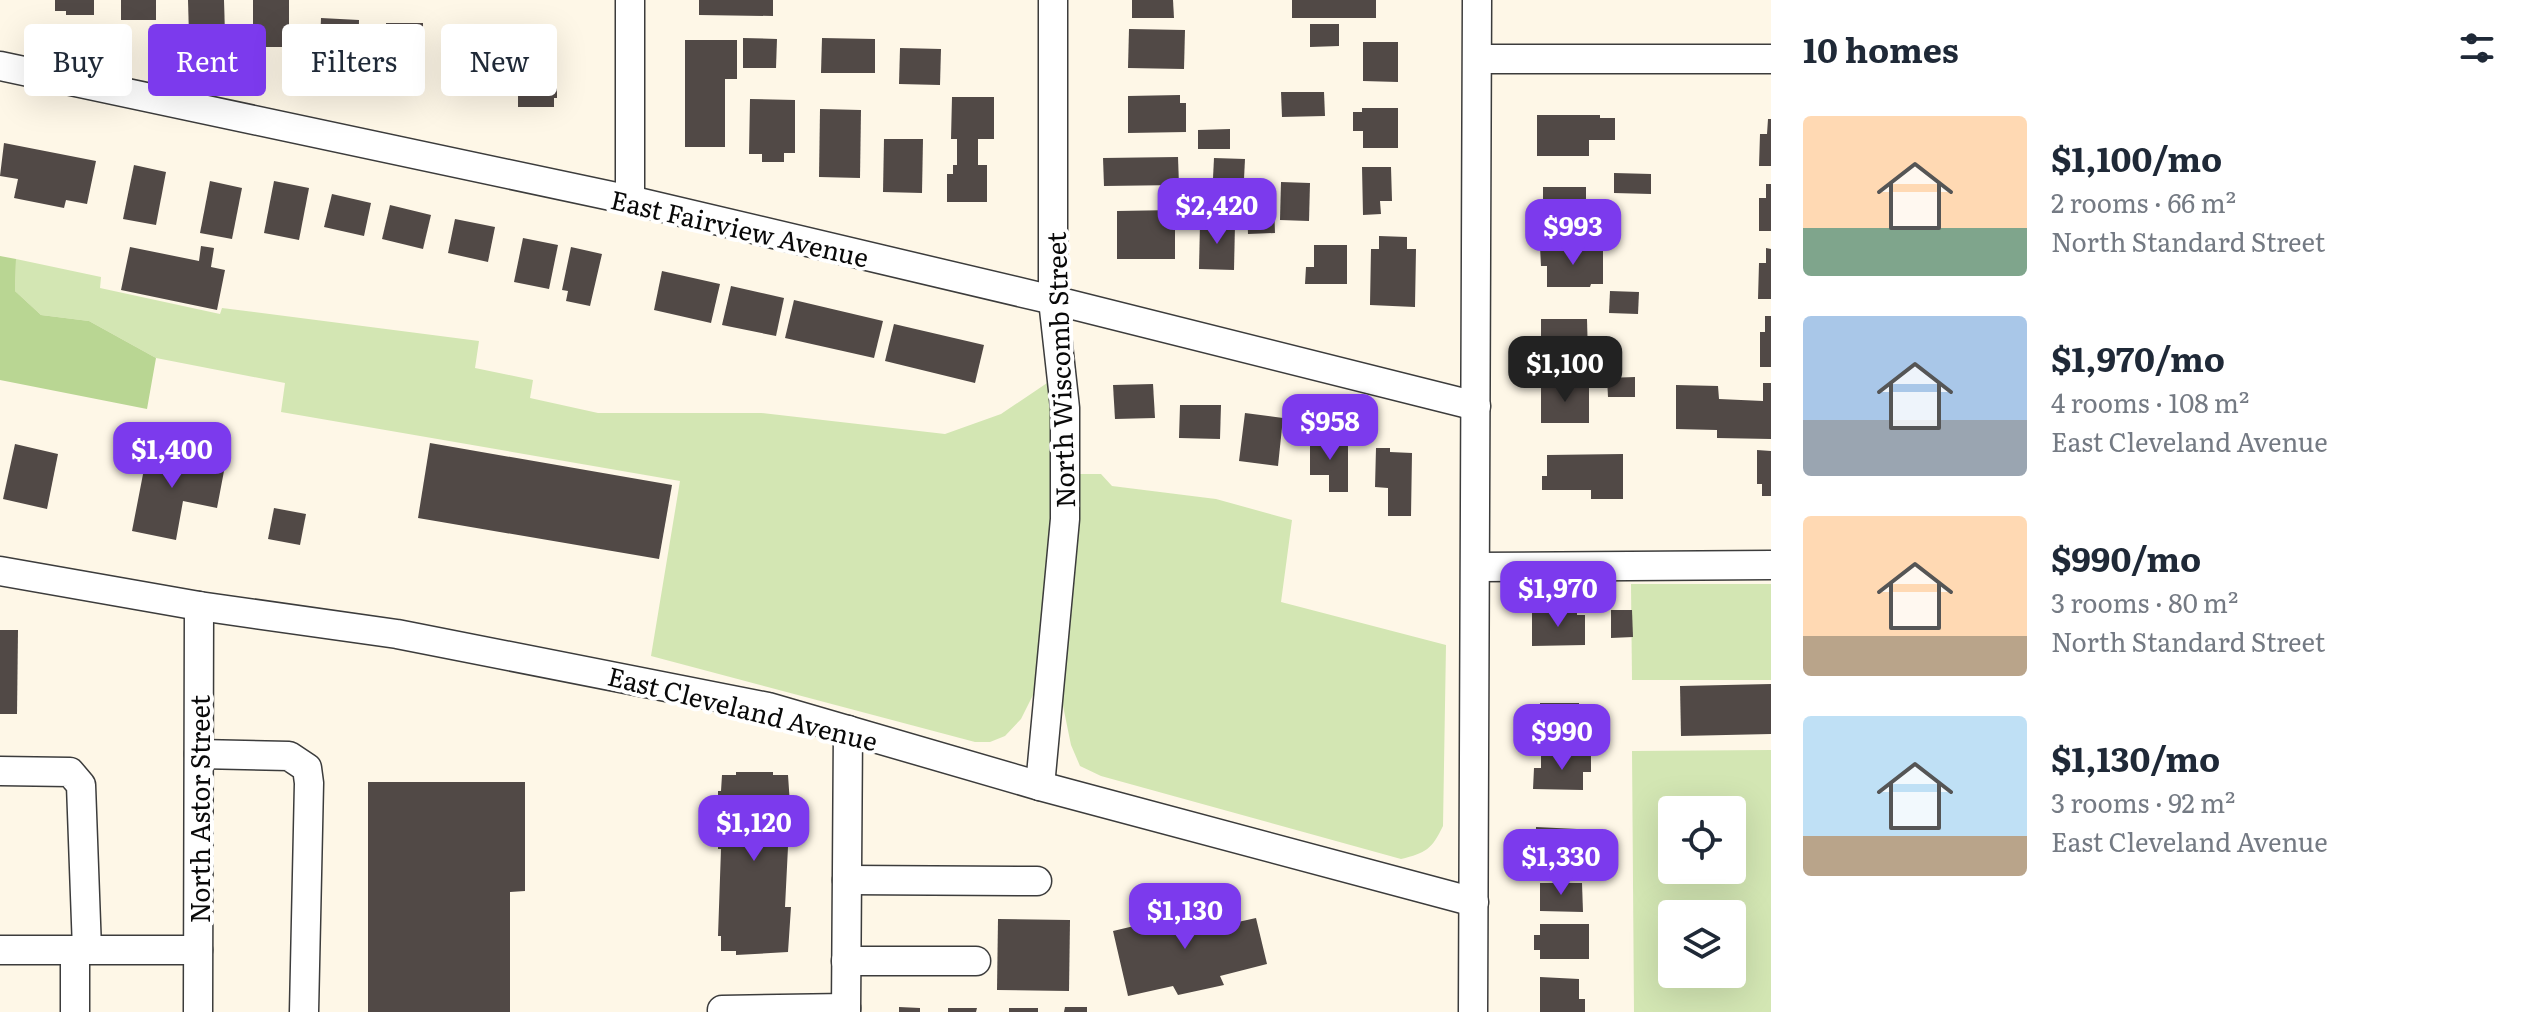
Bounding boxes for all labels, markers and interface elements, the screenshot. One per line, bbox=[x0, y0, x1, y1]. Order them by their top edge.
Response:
text: 10 homes bbox=[1803, 23, 1959, 73]
chip: Buy bbox=[24, 24, 132, 96]
chip: Rent bbox=[148, 24, 266, 96]
chip: Filters bbox=[282, 24, 425, 96]
chip: New bbox=[441, 24, 557, 96]
icon: filters bbox=[2455, 26, 2499, 70]
text: $1,100/mo bbox=[2051, 132, 2222, 182]
icon: home bbox=[1867, 148, 1963, 244]
street label: East Fairview Avenue bbox=[607, 178, 873, 276]
pin: $2,420 bbox=[1152, 178, 1282, 246]
text: 2 rooms · 66 m² bbox=[2051, 182, 2236, 221]
text: $2,420 bbox=[1176, 184, 1258, 223]
pin: $993 bbox=[1526, 199, 1620, 267]
text: $993 bbox=[1543, 205, 1603, 244]
text: North Standard Street bbox=[2051, 221, 2325, 260]
street label: North Wiscomb Street bbox=[1035, 231, 1083, 509]
text: $1,970/mo bbox=[2051, 332, 2225, 382]
pin: $1,100 bbox=[1500, 336, 1630, 404]
text: $1,100 bbox=[1526, 342, 1604, 381]
icon: home bbox=[1867, 348, 1963, 444]
text: 4 rooms · 108 m² bbox=[2051, 382, 2249, 421]
pin: $958 bbox=[1283, 394, 1377, 462]
text: $958 bbox=[1300, 400, 1360, 439]
text: East Cleveland Avenue bbox=[2051, 421, 2328, 460]
pin: $1,400 bbox=[107, 422, 237, 490]
text: $1,400 bbox=[131, 428, 213, 467]
text: $990/mo bbox=[2051, 532, 2201, 582]
icon: home bbox=[1867, 548, 1963, 644]
pin: $1,970 bbox=[1493, 561, 1623, 629]
text: $1,970 bbox=[1518, 567, 1598, 606]
text: 3 rooms · 80 m² bbox=[2051, 582, 2238, 621]
text: North Standard Street bbox=[2051, 621, 2325, 660]
street label: East Cleveland Avenue bbox=[604, 655, 882, 759]
street label: North Astor Street bbox=[179, 694, 218, 923]
pin: $990 bbox=[1515, 704, 1609, 772]
text: $990 bbox=[1531, 710, 1593, 749]
text: $1,130/mo bbox=[2051, 732, 2220, 782]
icon: home bbox=[1867, 748, 1963, 844]
text: 3 rooms · 92 m² bbox=[2051, 782, 2235, 821]
pin: $1,120 bbox=[689, 795, 819, 863]
map controls bbox=[1658, 796, 1746, 988]
button: locate bbox=[1658, 796, 1746, 884]
text: $1,120 bbox=[716, 801, 792, 840]
text: East Cleveland Avenue bbox=[2051, 821, 2328, 860]
pin: $1,330 bbox=[1496, 829, 1626, 897]
text: $1,330 bbox=[1521, 835, 1601, 874]
pin: $1,130 bbox=[1120, 883, 1250, 951]
text: $1,130 bbox=[1147, 889, 1223, 928]
button: layers bbox=[1658, 900, 1746, 988]

